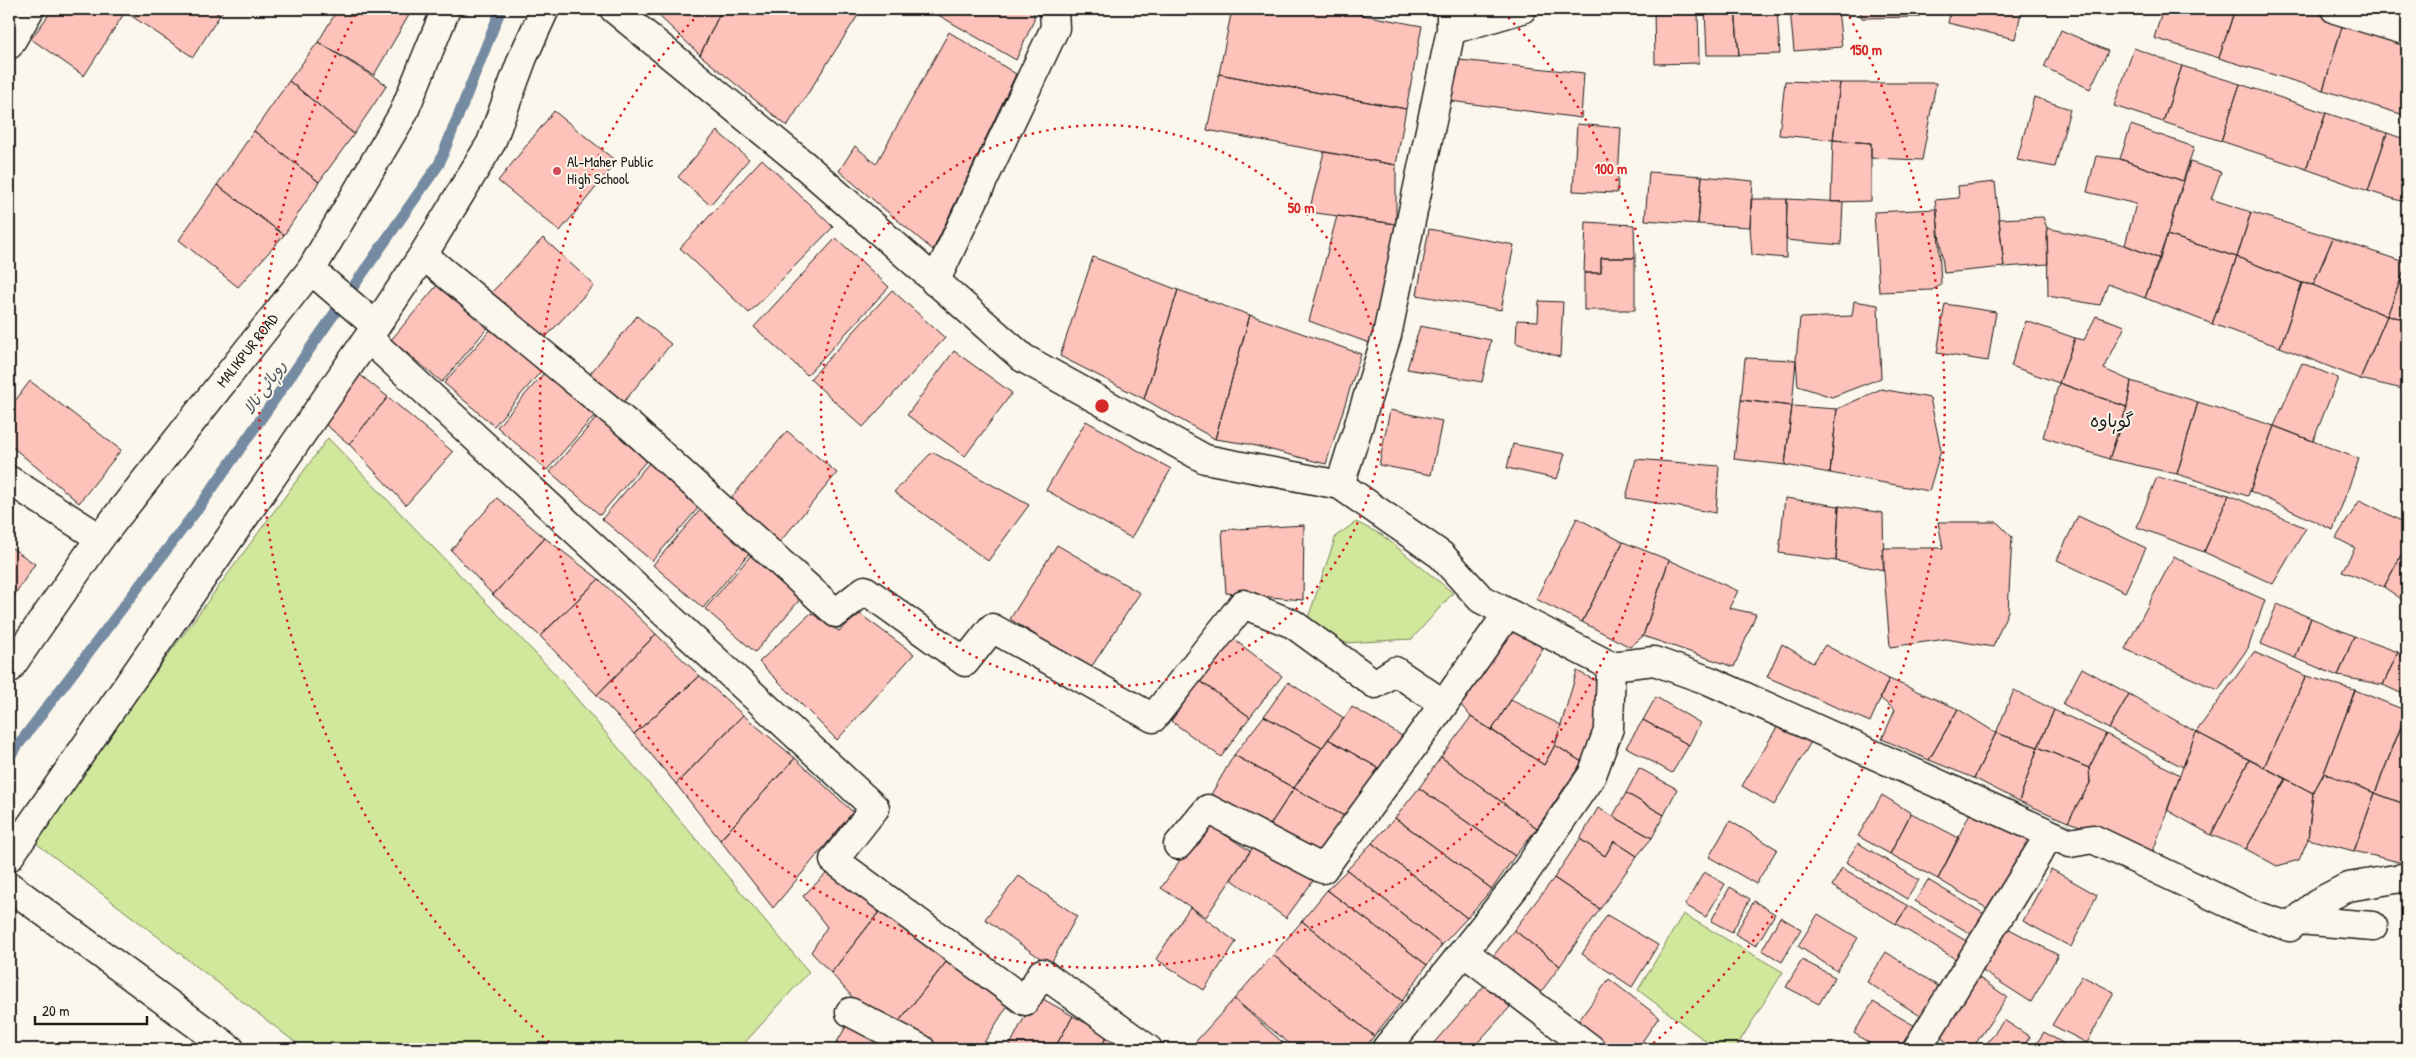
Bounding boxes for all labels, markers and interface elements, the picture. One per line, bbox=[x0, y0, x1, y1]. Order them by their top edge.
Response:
text: 150 m bbox=[1850, 39, 1882, 60]
place label: Al-Maher Public High School bbox=[567, 151, 653, 189]
text: 100 m bbox=[1595, 158, 1627, 179]
marker: Al-Maher Public High School bbox=[551, 165, 563, 177]
text: 50 m bbox=[1288, 197, 1314, 218]
street label: MALIKPUR ROAD bbox=[211, 308, 283, 392]
water label: روہائی نالا bbox=[238, 356, 292, 419]
centre of rings bbox=[1093, 397, 1111, 415]
district label: گوہاوہ bbox=[2090, 408, 2134, 434]
scale bar bbox=[35, 993, 148, 1025]
text: 20 m bbox=[42, 1000, 69, 1021]

